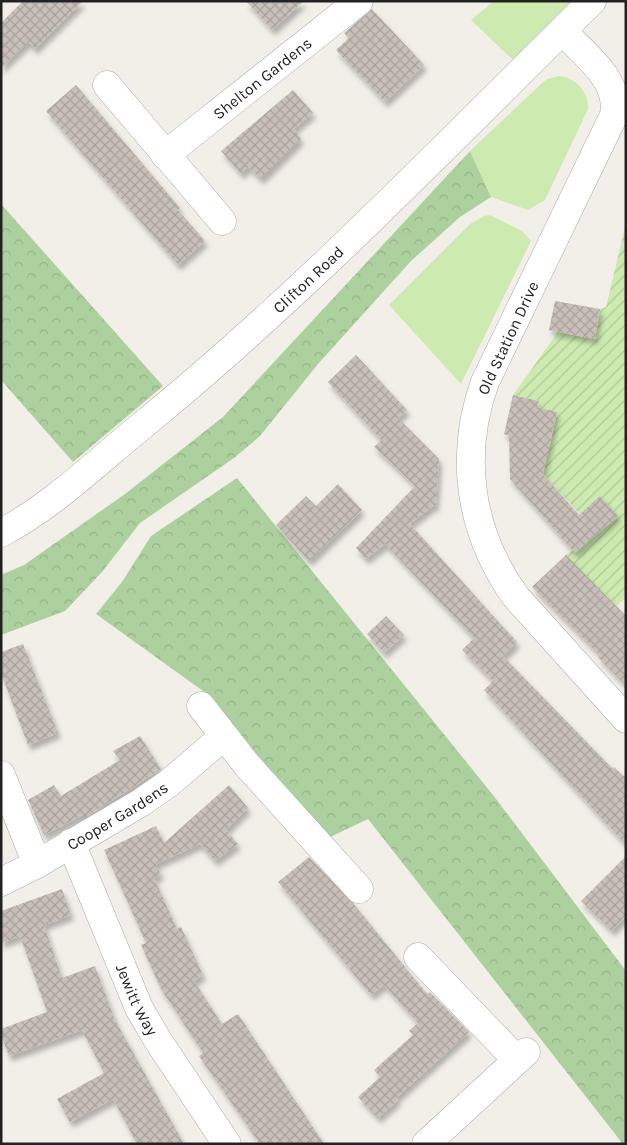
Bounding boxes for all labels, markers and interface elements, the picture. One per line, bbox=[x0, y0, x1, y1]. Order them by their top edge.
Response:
street label: Shelton Gardens bbox=[209, 33, 315, 123]
street label: Clifton Road bbox=[269, 242, 347, 317]
street label: Old Station Drive bbox=[473, 278, 543, 398]
street label: Cooper Gardens bbox=[63, 777, 172, 854]
street label: Jewitt Way bbox=[112, 961, 163, 1039]

